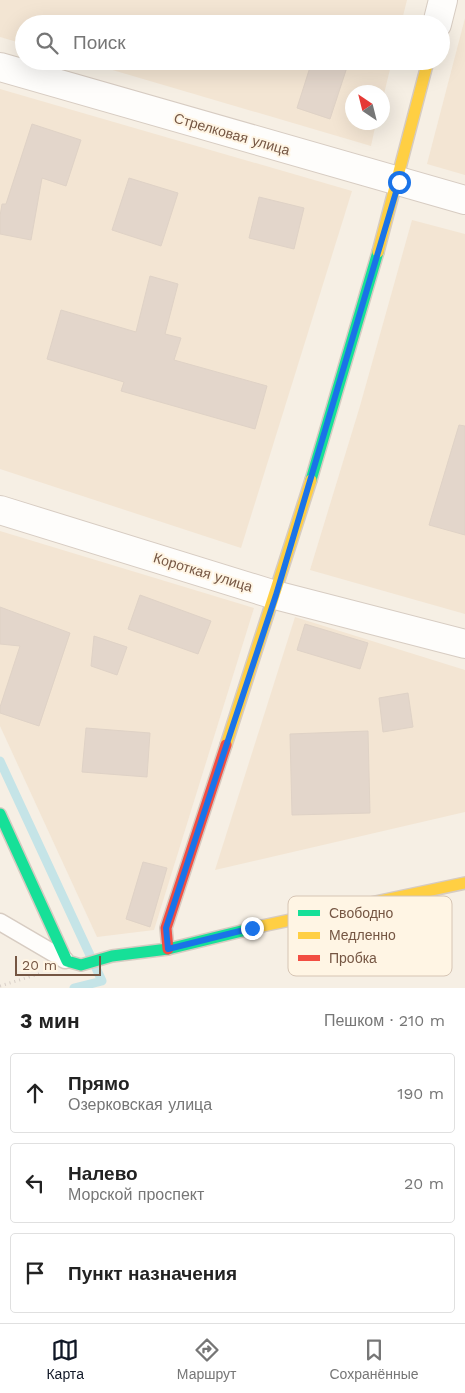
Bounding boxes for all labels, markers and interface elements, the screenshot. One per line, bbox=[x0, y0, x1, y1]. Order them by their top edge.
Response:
search box bbox=[15, 15, 450, 70]
icon: search bbox=[33, 29, 61, 57]
text: Поиск bbox=[73, 31, 126, 54]
north arrow bbox=[345, 85, 390, 130]
street label: Стрелковая улица bbox=[172, 110, 292, 158]
route start bbox=[388, 171, 411, 194]
street label: Короткая улица bbox=[152, 549, 255, 595]
legend bbox=[288, 896, 452, 976]
text: Свободно bbox=[329, 905, 394, 921]
route end bbox=[241, 917, 264, 940]
text: Медленно bbox=[329, 927, 396, 943]
text: Пробка bbox=[329, 950, 377, 966]
scale bar bbox=[15, 953, 101, 976]
text: 20 m bbox=[22, 957, 57, 973]
text: 3 мин bbox=[20, 1008, 80, 1033]
text: Пешком · 210 m bbox=[324, 1011, 445, 1030]
text: Прямо bbox=[68, 1072, 130, 1095]
icon: ahead bbox=[21, 1079, 49, 1107]
text: 190 m bbox=[397, 1084, 444, 1103]
text: Озерковская улица bbox=[68, 1095, 212, 1114]
text: Налево bbox=[68, 1162, 138, 1185]
icon: left bbox=[21, 1169, 49, 1197]
text: 20 m bbox=[404, 1174, 444, 1193]
text: Морской проспект bbox=[68, 1185, 204, 1204]
icon: arrive bbox=[21, 1259, 49, 1287]
text: Пункт назначения bbox=[68, 1262, 237, 1285]
tab: Карта bbox=[46, 1336, 84, 1382]
tab: Маршрут bbox=[177, 1336, 237, 1382]
tab: Сохранённые bbox=[329, 1336, 419, 1382]

